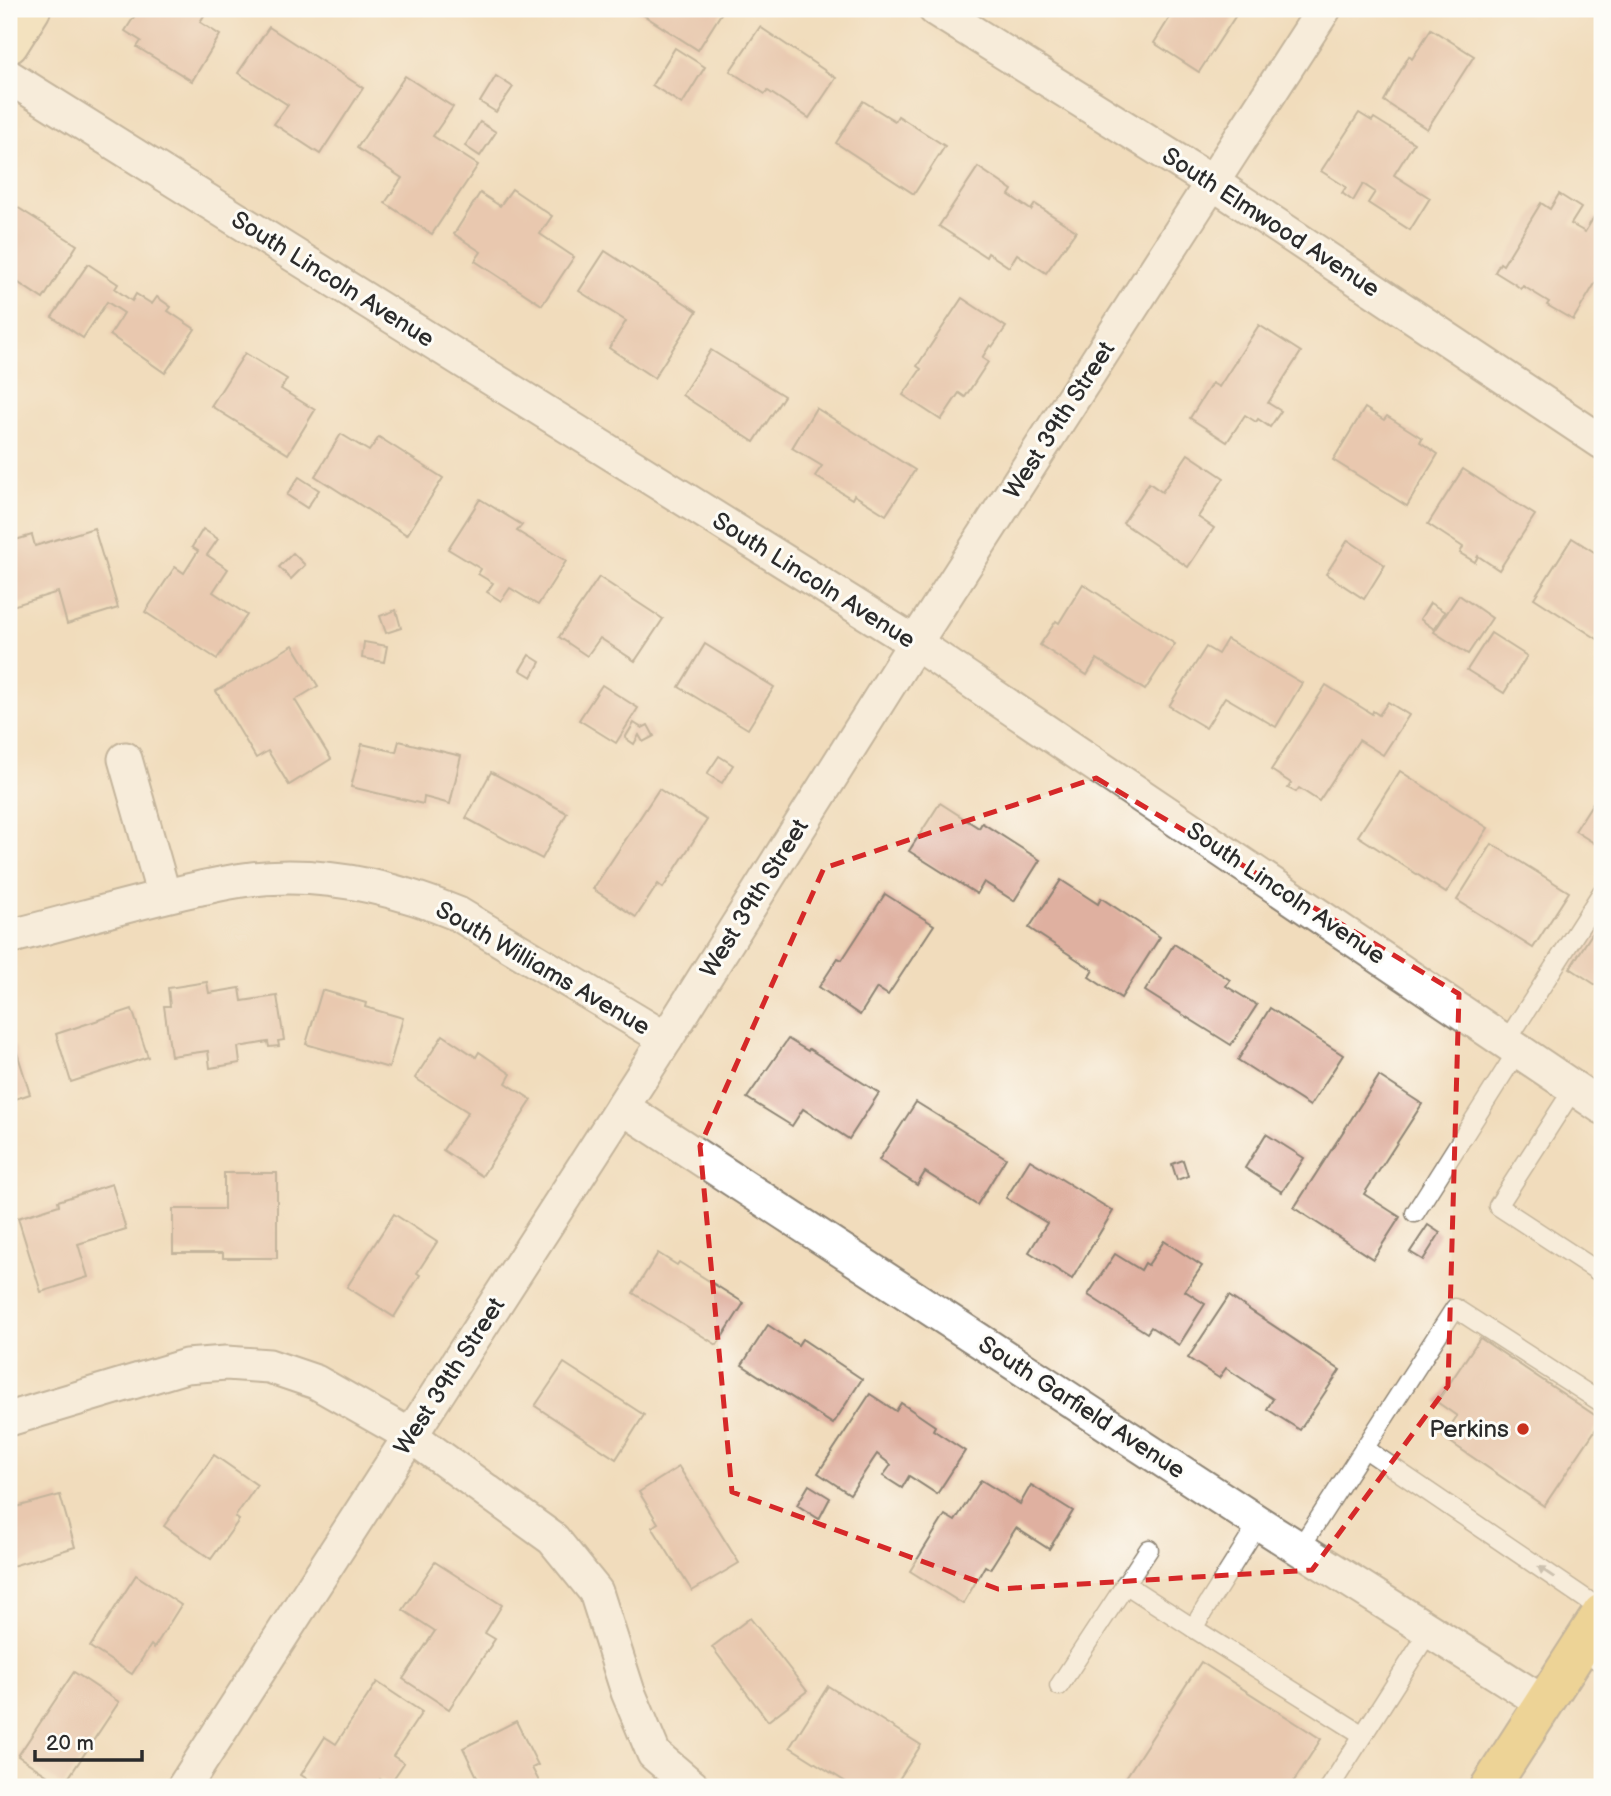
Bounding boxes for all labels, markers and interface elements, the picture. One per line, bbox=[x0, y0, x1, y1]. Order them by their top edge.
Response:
street label: South Elmwood Avenue bbox=[1157, 141, 1385, 304]
street label: South Lincoln Avenue bbox=[226, 205, 440, 354]
street label: West 39th Street bbox=[998, 336, 1121, 504]
street label: South Lincoln Avenue bbox=[707, 506, 921, 655]
street label: West 39th Street bbox=[694, 813, 815, 983]
street label: South Lincoln Avenue bbox=[1181, 816, 1391, 971]
street label: South Williams Avenue bbox=[431, 895, 655, 1042]
street label: West 39th Street bbox=[388, 1292, 511, 1460]
street label: South Garfield Avenue bbox=[973, 1330, 1190, 1485]
place label: Perkins bbox=[1429, 1415, 1509, 1444]
marker: Perkins bbox=[1515, 1421, 1531, 1437]
one-way arrow bbox=[1537, 1565, 1555, 1579]
scale bar bbox=[35, 1719, 142, 1763]
text: 20 m bbox=[46, 1731, 94, 1756]

